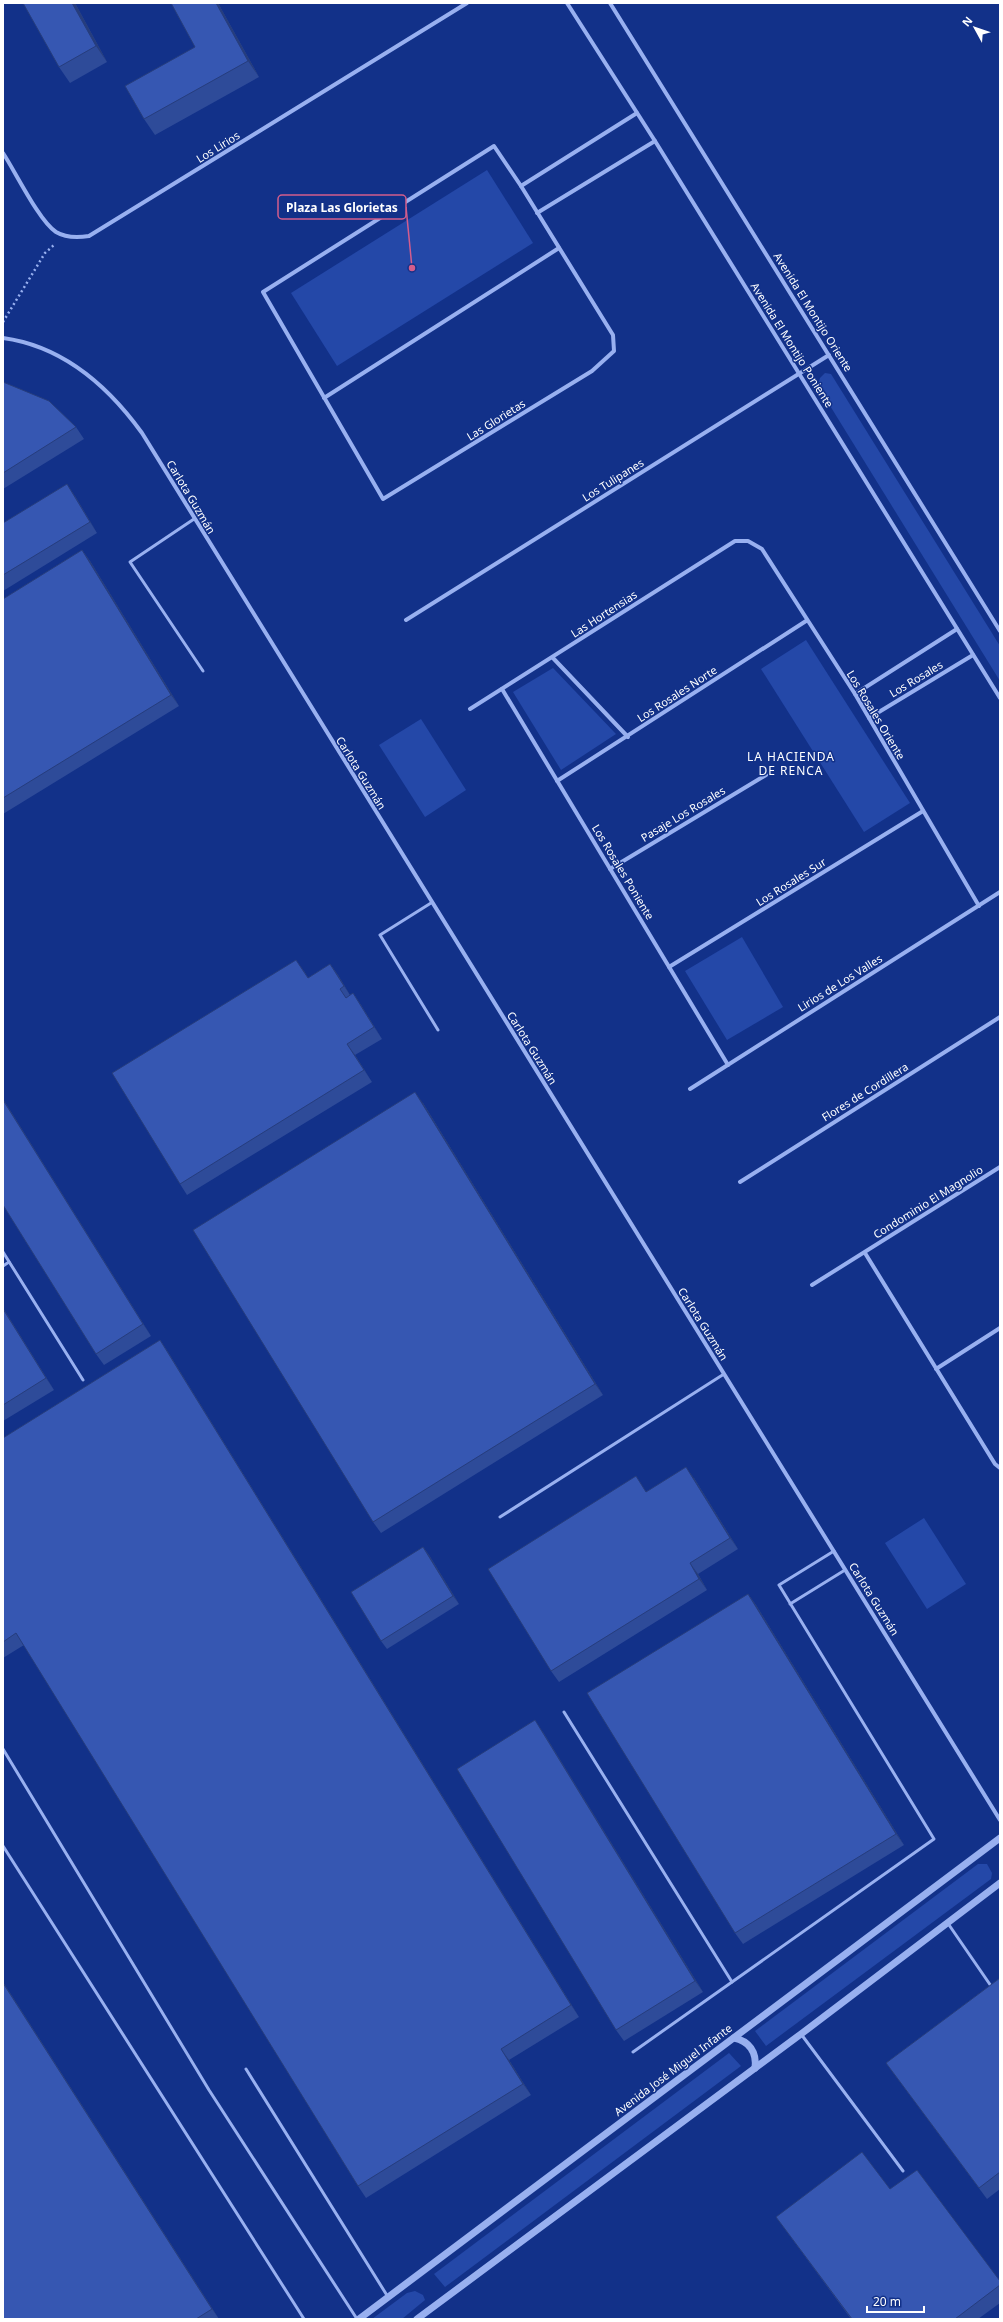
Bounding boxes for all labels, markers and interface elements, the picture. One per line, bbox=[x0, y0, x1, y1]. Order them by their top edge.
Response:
north arrow bbox=[955, 8, 995, 48]
text: N bbox=[958, 13, 976, 30]
street label: Los Lirios bbox=[193, 127, 242, 166]
callout: Plaza Las Glorietas bbox=[278, 195, 406, 219]
text: Plaza Las Glorietas bbox=[286, 199, 398, 216]
street label: Avenida El Montijo Oriente bbox=[771, 249, 856, 374]
street label: Avenida El Montijo Poniente bbox=[748, 279, 837, 410]
street label: Las Glorietas bbox=[464, 396, 528, 444]
street label: Los Tulipanes bbox=[579, 455, 646, 504]
street label: Carlota Guzmán bbox=[164, 457, 219, 536]
street label: Las Hortensias bbox=[568, 587, 640, 641]
street label: Los Rosales bbox=[886, 657, 945, 700]
street label: Los Rosales Norte bbox=[634, 662, 720, 725]
street label: Los Rosales Oriente bbox=[844, 667, 909, 762]
street label: Carlota Guzmán bbox=[333, 733, 390, 812]
district label: LA HACIENDA DE RENCA bbox=[747, 748, 835, 779]
street label: Pasaje Los Rosales bbox=[638, 782, 728, 845]
street label: Los Rosales Poniente bbox=[589, 821, 658, 922]
street label: Los Rosales Sur bbox=[753, 854, 829, 909]
street label: Lirios de Los Valles bbox=[795, 951, 885, 1015]
street label: Carlota Guzmán bbox=[504, 1008, 561, 1087]
street label: Flores de Cordillera bbox=[819, 1059, 911, 1124]
street label: Condominio El Magnolio bbox=[870, 1161, 986, 1241]
street label: Carlota Guzmán bbox=[675, 1284, 732, 1363]
street label: Carlota Guzmán bbox=[846, 1559, 903, 1638]
street label: Avenida José Miguel Infante bbox=[611, 2020, 735, 2119]
scale bar bbox=[867, 2288, 924, 2314]
text: 20 m bbox=[873, 2293, 901, 2310]

